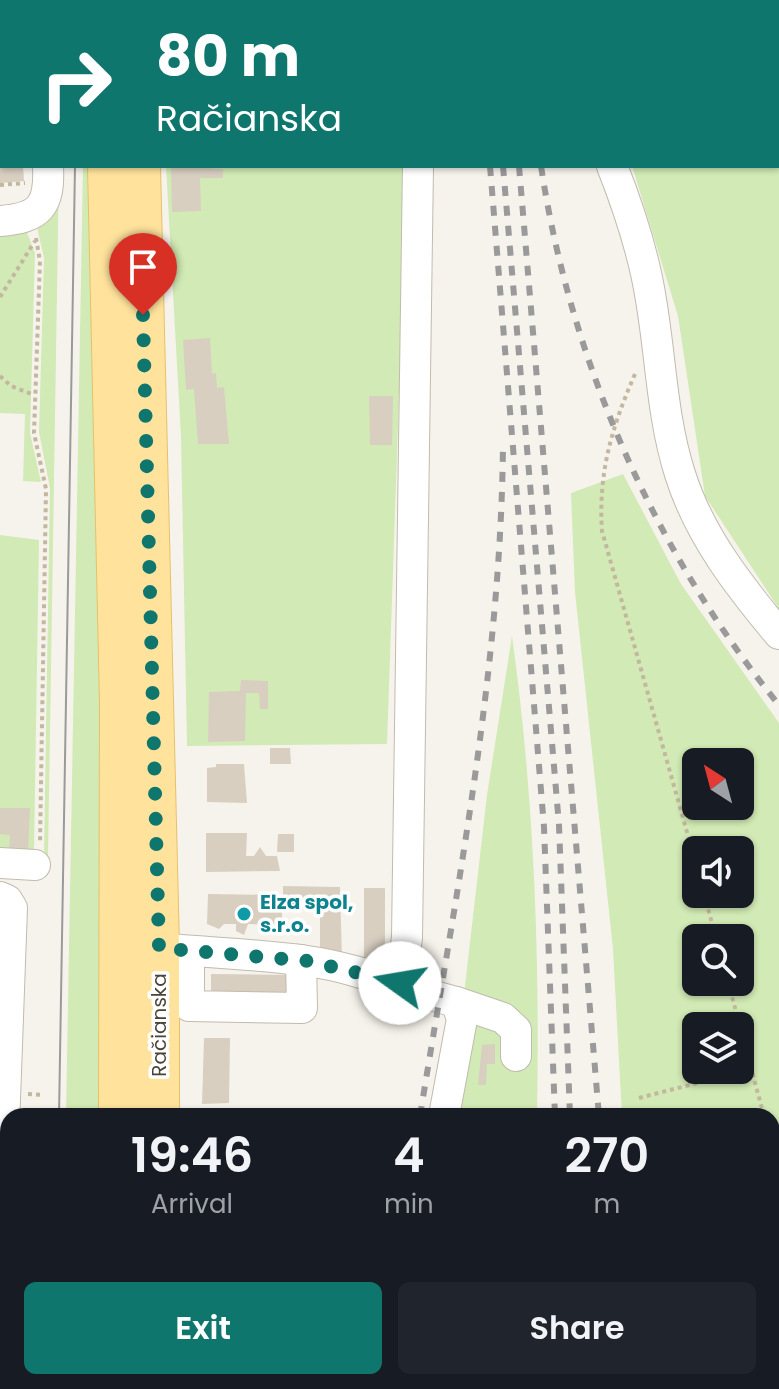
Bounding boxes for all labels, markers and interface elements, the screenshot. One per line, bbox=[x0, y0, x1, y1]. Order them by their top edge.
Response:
text: 80 m bbox=[156, 17, 300, 96]
icon: right bbox=[24, 32, 128, 136]
text: Račianska bbox=[156, 93, 342, 144]
pin bbox=[109, 233, 177, 315]
icon: arrive bbox=[121, 245, 165, 289]
north arrow bbox=[682, 748, 754, 820]
map controls bbox=[682, 748, 754, 1084]
button: sound bbox=[682, 836, 754, 908]
place label: Elza spol, s.r.o. bbox=[260, 888, 354, 939]
marker: Elza spol, s.r.o. bbox=[235, 905, 253, 923]
button: search bbox=[682, 924, 754, 996]
position arrow bbox=[358, 941, 442, 1025]
street label: Račianska bbox=[145, 973, 173, 1077]
button: layers bbox=[682, 1012, 754, 1084]
text: 19:46 bbox=[131, 1122, 253, 1189]
text: 4 bbox=[393, 1122, 425, 1189]
text: 270 bbox=[564, 1122, 649, 1189]
text: Arrival bbox=[151, 1186, 233, 1222]
text: min bbox=[384, 1186, 434, 1222]
text: m bbox=[593, 1186, 620, 1222]
button: Exit bbox=[24, 1282, 382, 1374]
button: Share bbox=[398, 1282, 756, 1374]

